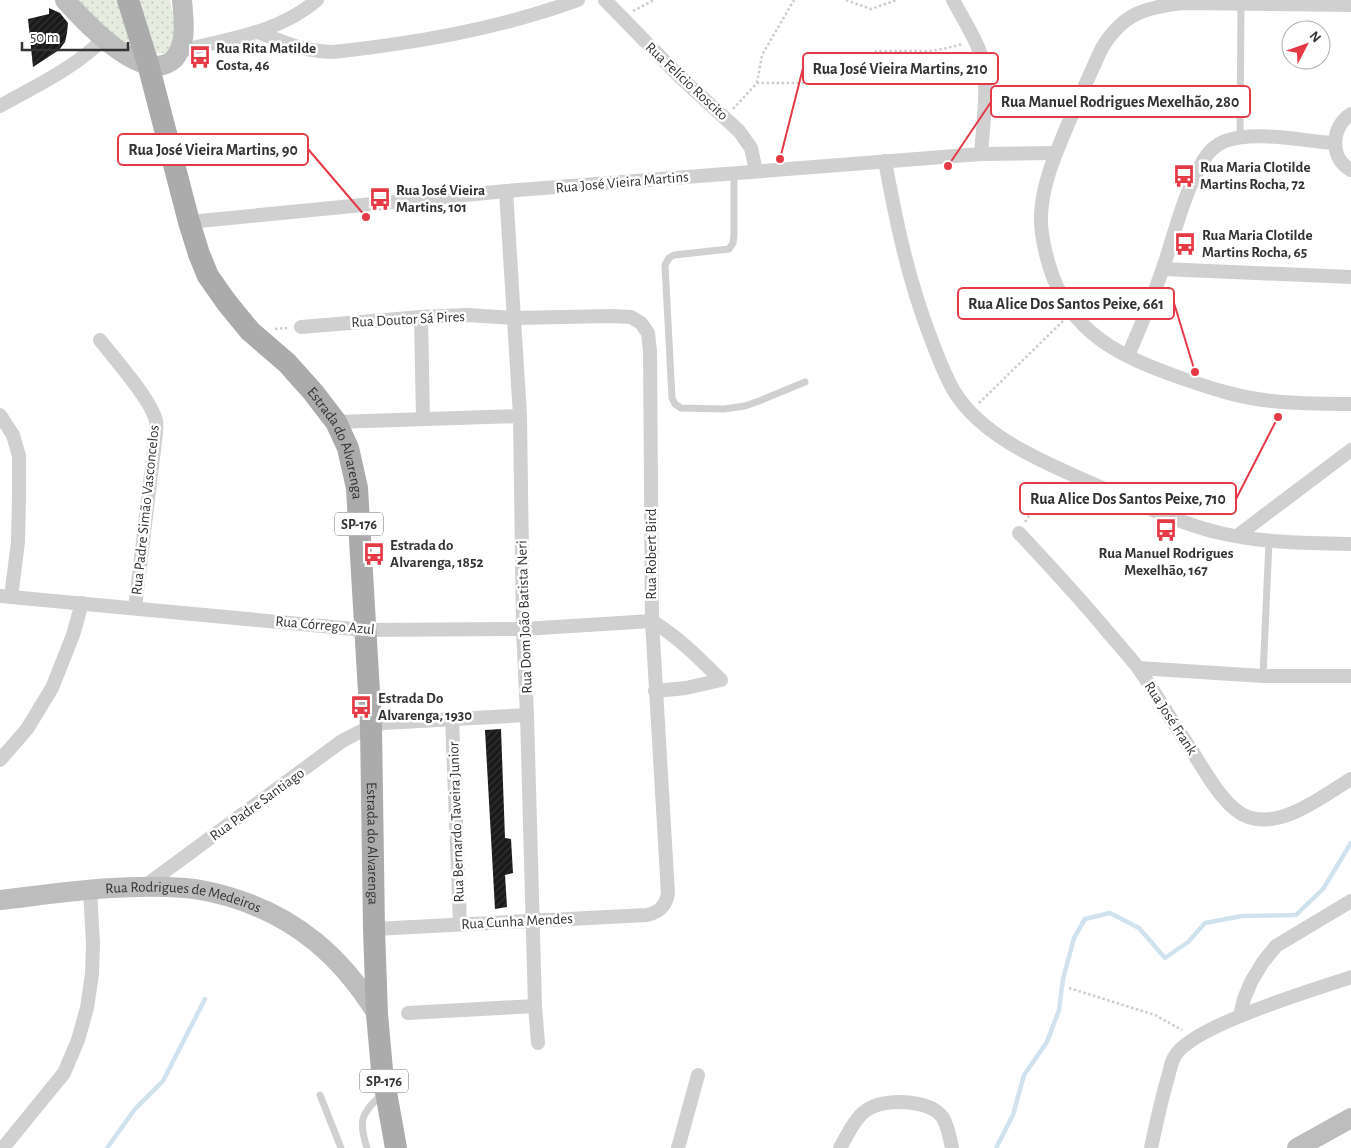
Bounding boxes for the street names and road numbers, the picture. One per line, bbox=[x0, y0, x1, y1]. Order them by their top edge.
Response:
street label: Rua Felício Roscito bbox=[643, 40, 731, 123]
street label: Rua José Vieira Martins bbox=[555, 169, 689, 196]
street label: Rua Doutor Sá Pires bbox=[351, 309, 465, 330]
street label: Estrada do Alvarenga bbox=[304, 384, 365, 500]
street label: Rua Padre Simão Vasconcelos bbox=[129, 424, 162, 596]
street label: Rua Robert Bird bbox=[644, 508, 659, 600]
road number: SP-176 bbox=[335, 512, 383, 536]
street label: Rua Dom João Batista Neri bbox=[514, 540, 535, 694]
street label: Rua Córrego Azul bbox=[275, 614, 375, 637]
street label: Rua José Frank bbox=[1141, 679, 1200, 758]
street label: Rua Bernardo Taveira Junior bbox=[446, 741, 467, 903]
street label: Rua Padre Santiago bbox=[207, 765, 307, 844]
street label: Estrada do Alvarenga bbox=[364, 782, 381, 905]
street label: Rua Rodrigues de Medeiros bbox=[105, 880, 263, 916]
street label: Rua Cunha Mendes bbox=[461, 911, 573, 932]
road number: SP-176 bbox=[360, 1070, 408, 1092]

